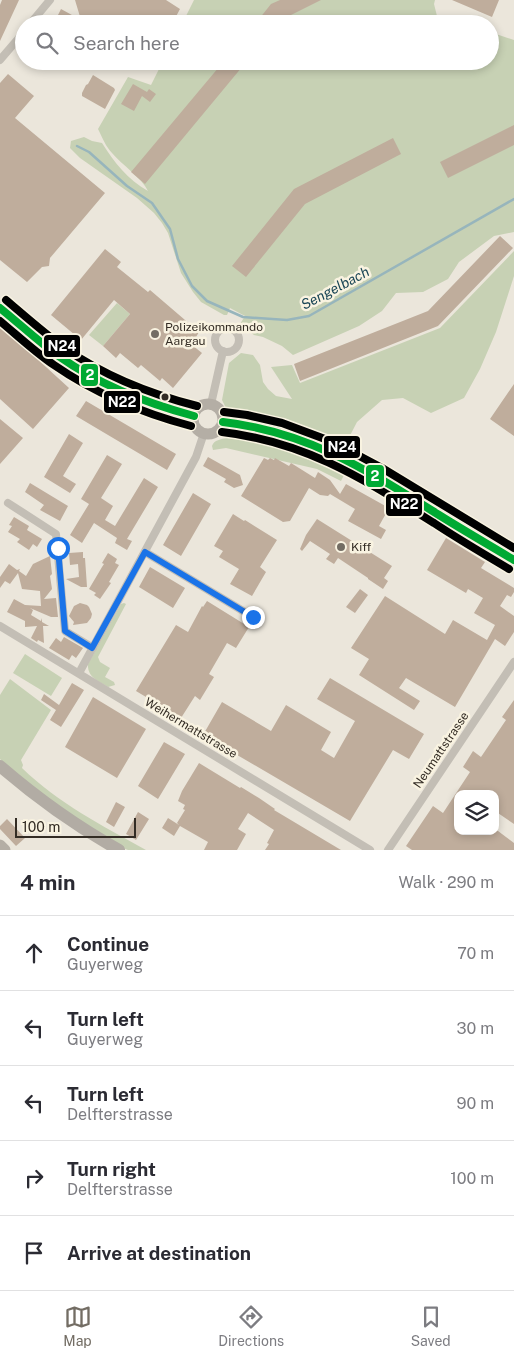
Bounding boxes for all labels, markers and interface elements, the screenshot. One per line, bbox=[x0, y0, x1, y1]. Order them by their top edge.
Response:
search box bbox=[15, 15, 499, 70]
icon: search bbox=[33, 29, 61, 57]
text: Search here bbox=[73, 32, 180, 54]
water label: Sengelbach bbox=[298, 263, 372, 313]
place label: Polizeikommando Aargau bbox=[165, 320, 263, 348]
marker: Polizeikommando Aargau bbox=[149, 328, 161, 340]
line badge: N24 bbox=[43, 334, 81, 358]
text: N24 bbox=[47, 338, 77, 354]
line badge: 2 bbox=[80, 363, 99, 387]
text: 2 bbox=[86, 367, 95, 383]
line badge: N22 bbox=[103, 390, 141, 414]
unlabelled marker bbox=[160, 392, 170, 402]
text: N22 bbox=[108, 394, 136, 410]
line badge: N24 bbox=[323, 435, 361, 459]
text: N24 bbox=[327, 439, 357, 455]
line badge: 2 bbox=[365, 464, 385, 488]
text: 2 bbox=[371, 468, 380, 484]
line badge: N22 bbox=[385, 493, 423, 517]
text: N22 bbox=[390, 496, 418, 512]
route start bbox=[47, 537, 70, 560]
place label: Kiff bbox=[351, 540, 372, 554]
marker: Kiff bbox=[335, 541, 347, 553]
route end bbox=[242, 606, 265, 629]
street label: Weihermattstrasse bbox=[142, 695, 240, 761]
street label: Neumattstrasse bbox=[410, 709, 472, 791]
map controls bbox=[454, 790, 499, 835]
button: layers bbox=[454, 790, 499, 835]
scale bar bbox=[15, 815, 136, 838]
text: 100 m bbox=[22, 819, 60, 835]
text: 4 min bbox=[20, 870, 75, 895]
text: Walk · 290 m bbox=[399, 873, 494, 892]
text: Continue bbox=[67, 933, 149, 955]
icon: ahead bbox=[20, 939, 48, 967]
text: 70 m bbox=[457, 944, 494, 963]
text: Guyerweg bbox=[67, 955, 143, 974]
text: Turn left bbox=[67, 1008, 144, 1030]
icon: left bbox=[20, 1014, 48, 1042]
text: 30 m bbox=[457, 1019, 494, 1038]
text: Guyerweg bbox=[67, 1030, 143, 1049]
text: Turn left bbox=[67, 1083, 144, 1105]
icon: left bbox=[20, 1089, 48, 1117]
text: 90 m bbox=[457, 1094, 494, 1113]
text: Delfterstrasse bbox=[67, 1105, 173, 1124]
text: Turn right bbox=[67, 1158, 156, 1180]
icon: right bbox=[20, 1164, 48, 1192]
text: 100 m bbox=[450, 1169, 494, 1188]
text: Delfterstrasse bbox=[67, 1180, 173, 1199]
icon: arrive bbox=[20, 1239, 48, 1267]
text: Arrive at destination bbox=[67, 1242, 251, 1264]
tab: Map bbox=[63, 1303, 92, 1349]
tab: Directions bbox=[218, 1303, 284, 1349]
tab: Saved bbox=[411, 1303, 451, 1349]

